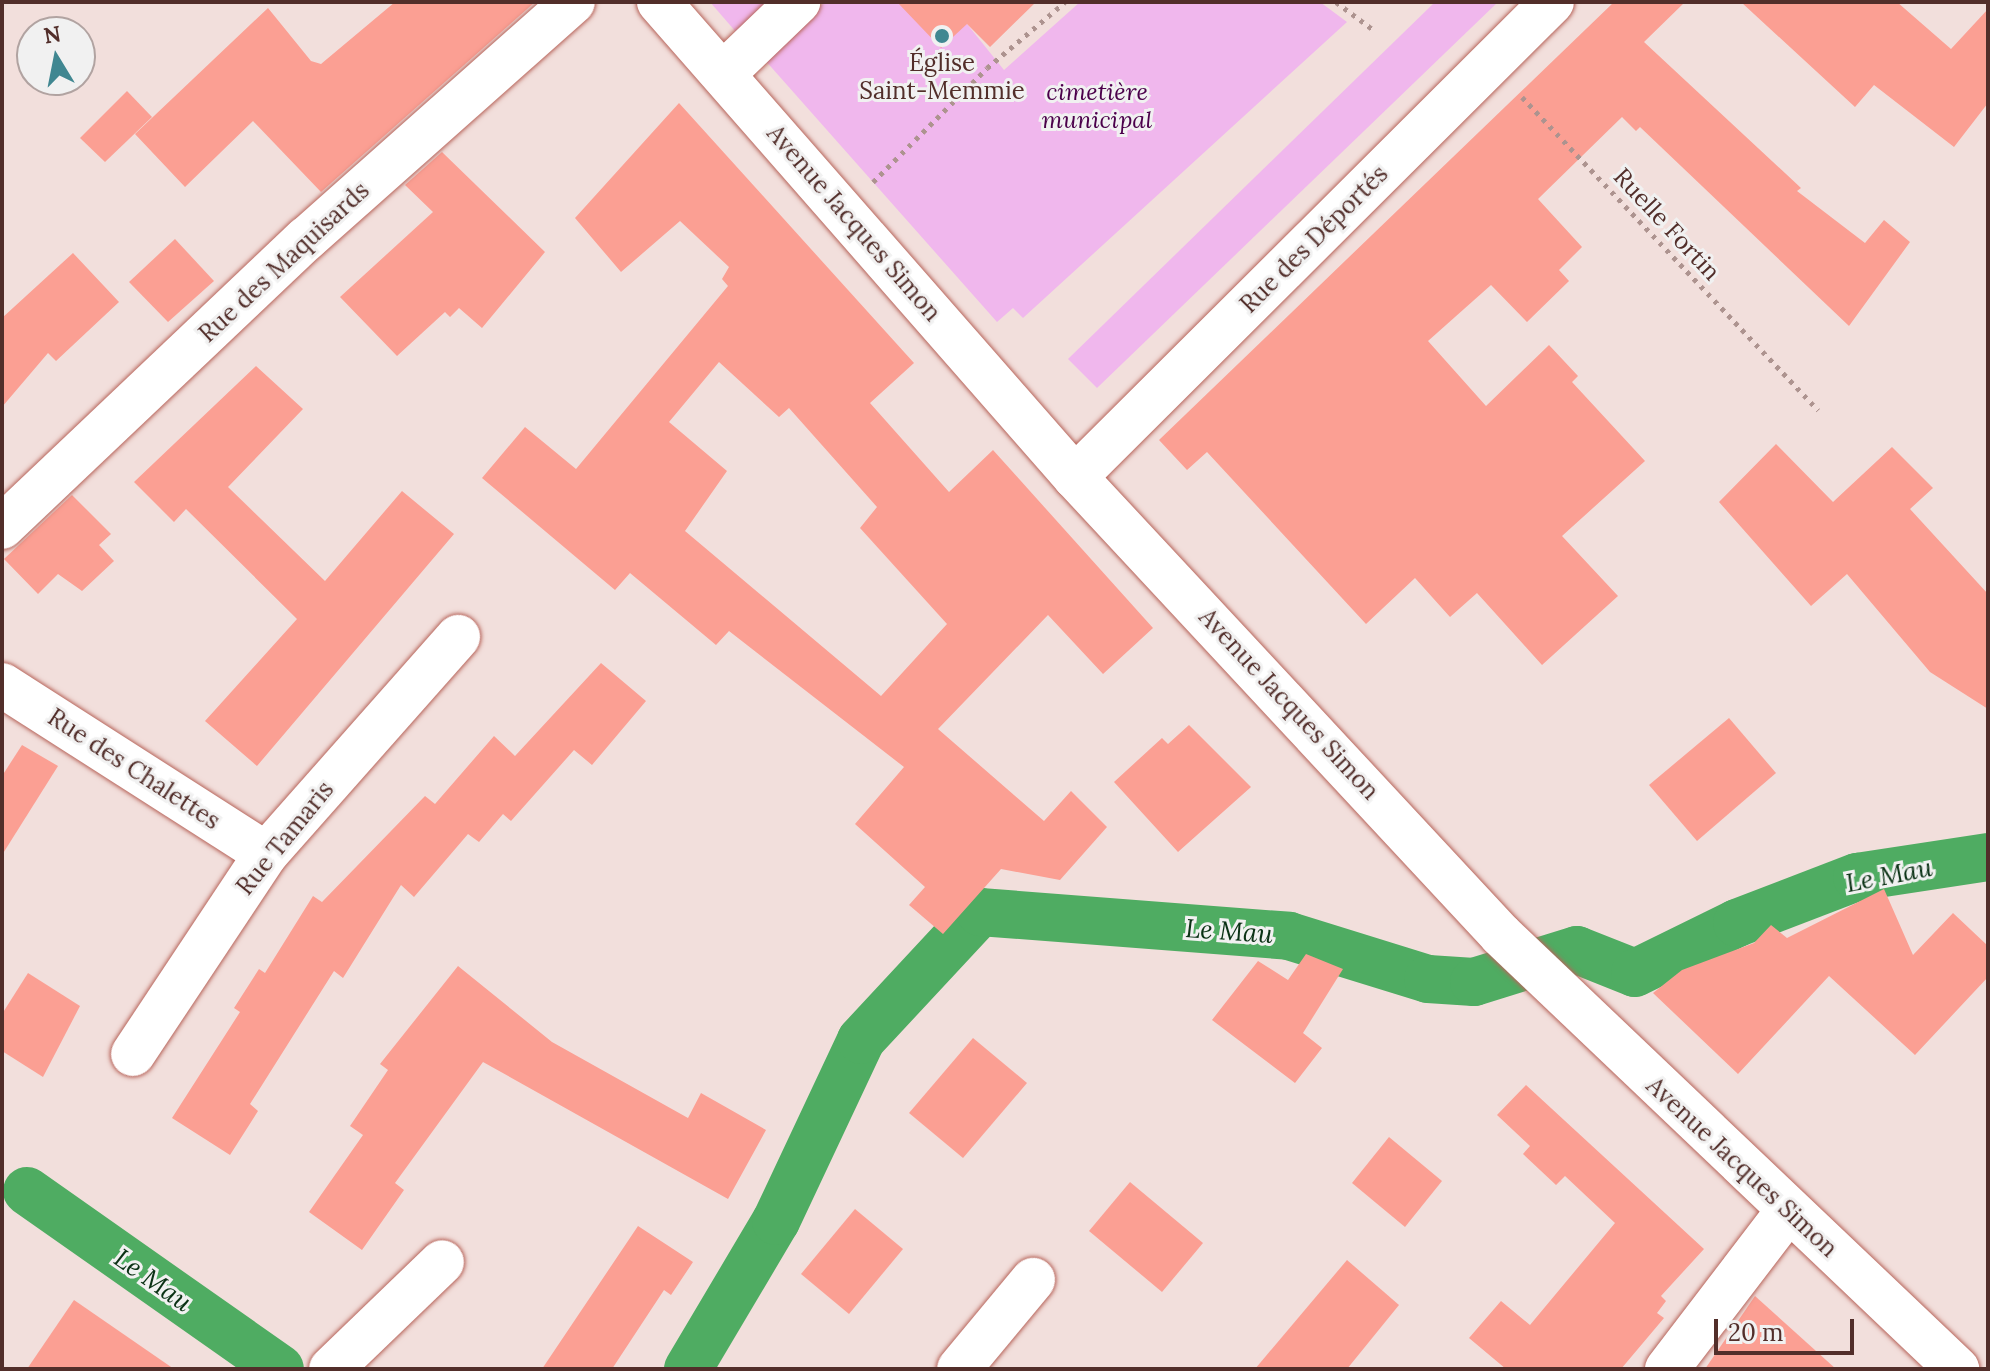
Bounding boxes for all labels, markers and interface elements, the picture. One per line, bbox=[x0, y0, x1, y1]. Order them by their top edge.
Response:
north arrow bbox=[16, 16, 96, 96]
text: N bbox=[41, 19, 63, 50]
marker: Église Saint-Memmie bbox=[933, 27, 951, 45]
place label: Église Saint-Memmie bbox=[859, 49, 1025, 105]
park label: cimetière municipal bbox=[1042, 78, 1152, 134]
street label: Avenue Jacques Simon bbox=[761, 119, 947, 327]
street label: Rue des Déportés bbox=[1234, 159, 1394, 319]
street label: Ruelle Fortin bbox=[1608, 162, 1726, 286]
street label: Rue des Maquisards bbox=[193, 176, 375, 348]
street label: Avenue Jacques Simon bbox=[1193, 603, 1385, 805]
street label: Rue des Chalettes bbox=[43, 703, 225, 835]
street label: Rue Tamaris bbox=[230, 775, 340, 901]
water label: Le Mau bbox=[1843, 851, 1935, 899]
water label: Le Mau bbox=[1184, 912, 1274, 950]
street label: Avenue Jacques Simon bbox=[1641, 1071, 1843, 1263]
water label: Le Mau bbox=[108, 1242, 198, 1318]
scale bar bbox=[1718, 1303, 1858, 1353]
text: 20 m bbox=[1728, 1317, 1784, 1348]

